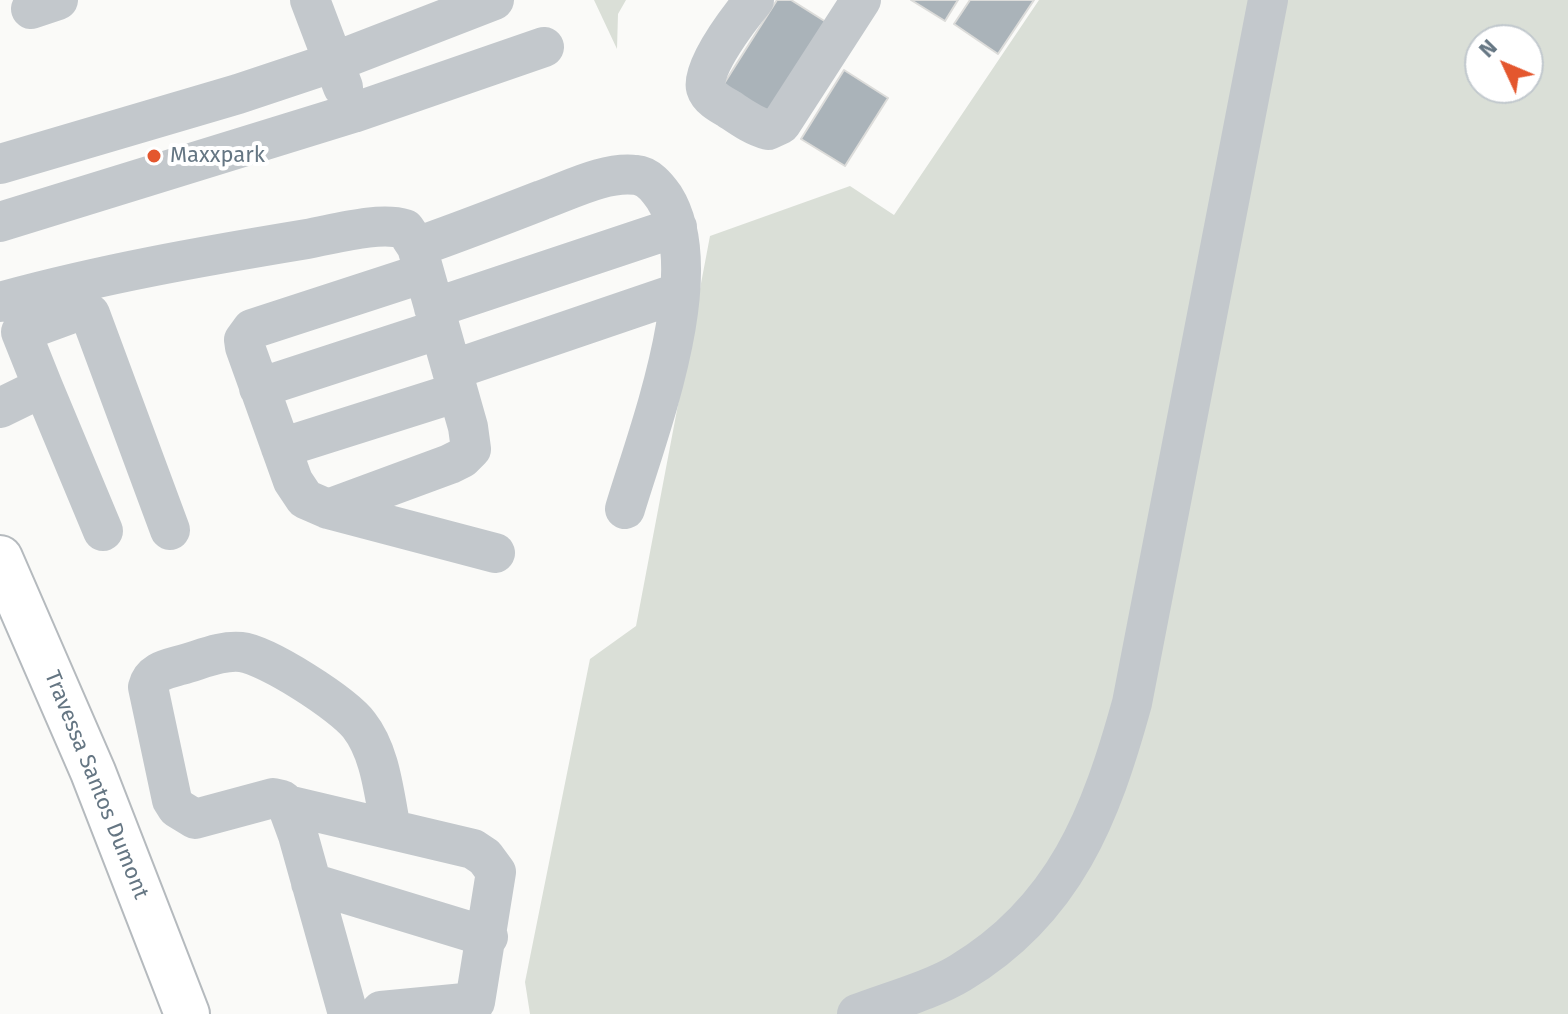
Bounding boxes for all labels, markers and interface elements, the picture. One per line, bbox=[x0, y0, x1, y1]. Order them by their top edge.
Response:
north arrow bbox=[1464, 24, 1544, 104]
text: N bbox=[1473, 34, 1503, 63]
place label: Maxxpark bbox=[170, 143, 265, 169]
marker: Maxxpark bbox=[145, 147, 163, 165]
street label: Travessa Santos Dumont bbox=[38, 667, 154, 903]

